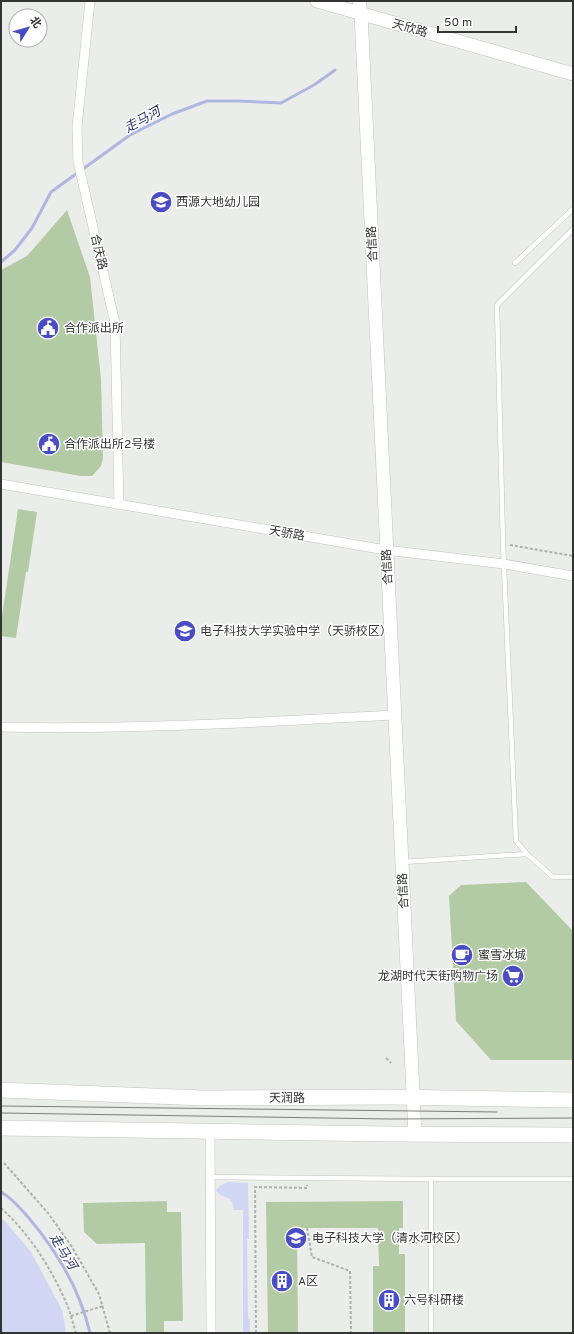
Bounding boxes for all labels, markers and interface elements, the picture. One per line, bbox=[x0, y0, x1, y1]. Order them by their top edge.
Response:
north arrow bbox=[8, 8, 48, 48]
scale bar bbox=[438, 8, 516, 34]
text: 北 bbox=[26, 14, 44, 31]
text: 50 m bbox=[444, 15, 472, 31]
street label: 天欣路 bbox=[390, 16, 429, 42]
water label: 走马河 bbox=[122, 103, 167, 137]
school or university icon: 西源大地幼儿园 bbox=[148, 189, 174, 215]
place label: 西源大地幼儿园 bbox=[176, 195, 260, 211]
street label: 合信路 bbox=[364, 226, 382, 262]
street label: 合庆路 bbox=[86, 233, 110, 272]
public building icon: 合作派出所 bbox=[35, 315, 61, 341]
place label: 合作派出所 bbox=[64, 321, 124, 337]
public building icon: 合作派出所2号楼 bbox=[36, 431, 62, 457]
place label: 合作派出所2号楼 bbox=[64, 437, 155, 453]
street label: 天骄路 bbox=[268, 523, 306, 545]
street label: 合信路 bbox=[379, 549, 397, 585]
school or university icon: 电子科技大学实验中学（天骄校区） bbox=[172, 618, 198, 644]
place label: 电子科技大学实验中学（天骄校区） bbox=[200, 624, 392, 640]
street label: 合信路 bbox=[395, 873, 413, 909]
cafe icon: 蜜雪冰城 bbox=[449, 942, 475, 968]
place label: 蜜雪冰城 bbox=[478, 948, 526, 964]
supermarket icon: 龙湖时代天街购物广场 bbox=[500, 963, 526, 989]
place label: 龙湖时代天街购物广场 bbox=[378, 969, 498, 985]
street label: 天润路 bbox=[269, 1091, 305, 1107]
school or university icon: 电子科技大学（清水河校区） bbox=[283, 1225, 309, 1251]
water label: 走马河 bbox=[45, 1231, 81, 1275]
place label: 电子科技大学（清水河校区） bbox=[312, 1231, 468, 1247]
building icon: A区 bbox=[269, 1268, 295, 1294]
place label: A区 bbox=[298, 1274, 318, 1290]
building icon: 六号科研楼 bbox=[376, 1287, 402, 1313]
place label: 六号科研楼 bbox=[404, 1293, 464, 1309]

